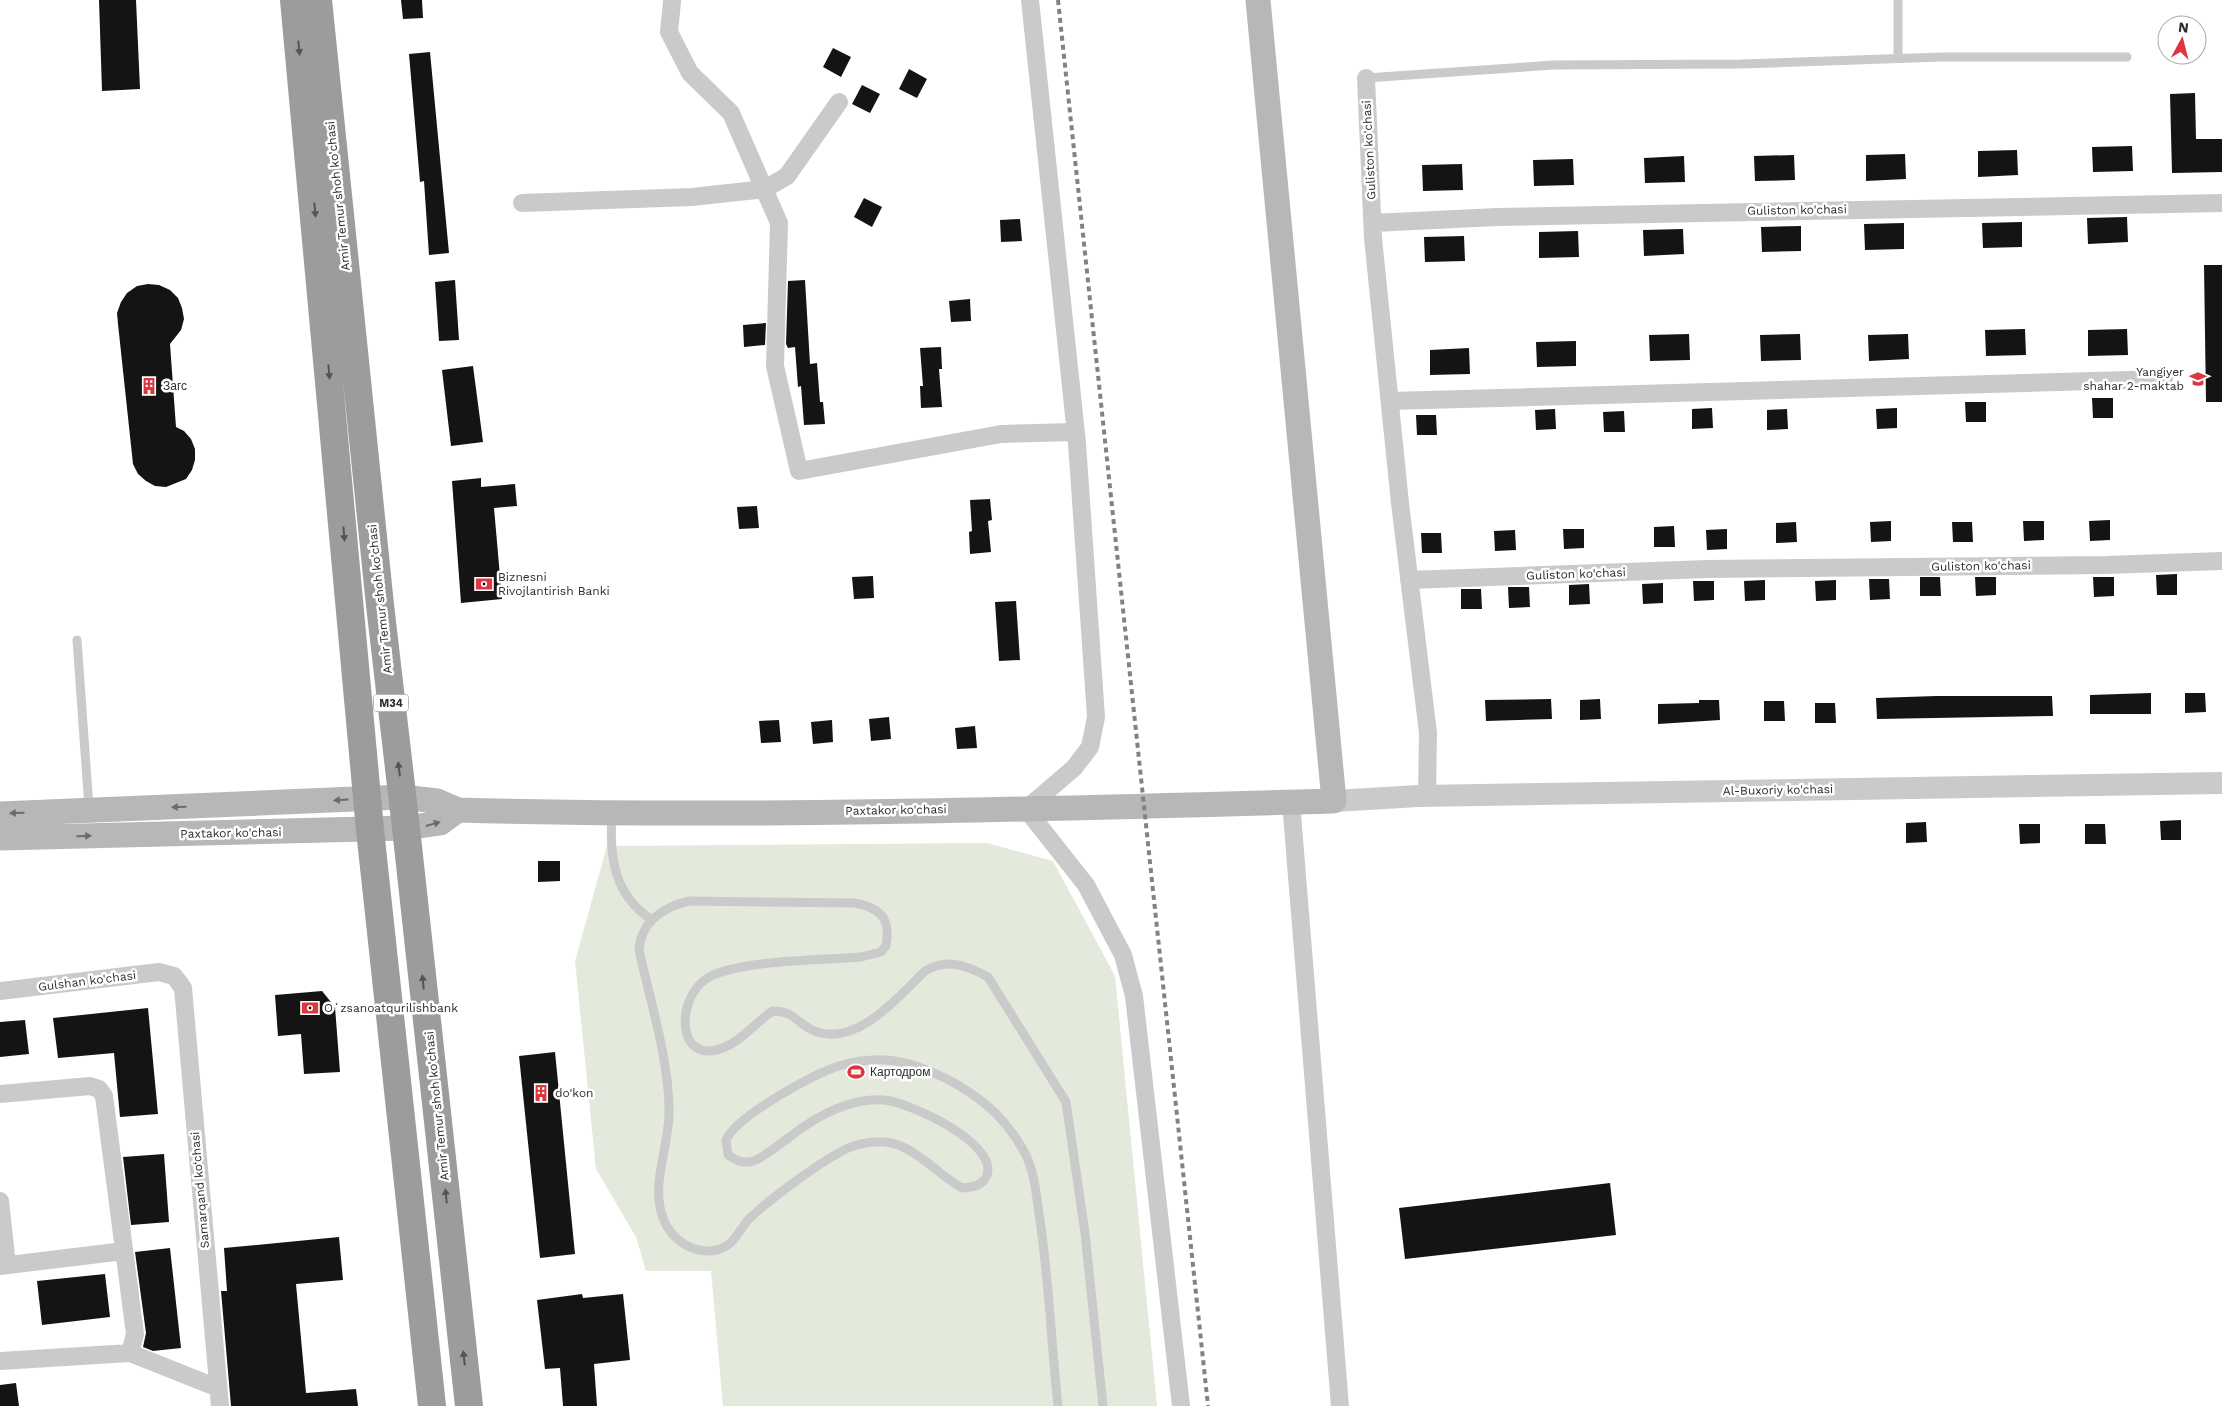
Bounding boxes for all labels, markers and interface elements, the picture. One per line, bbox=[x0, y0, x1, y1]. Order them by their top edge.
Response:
north arrow bbox=[2157, 15, 2207, 65]
text: N bbox=[2177, 19, 2190, 36]
one-way arrow bbox=[295, 41, 303, 57]
street label: Guliston ko'chasi bbox=[1359, 100, 1379, 200]
street label: Amir Temur shoh ko'chasi bbox=[323, 120, 353, 272]
street label: Guliston ko'chasi bbox=[1747, 202, 1847, 218]
one-way arrow bbox=[311, 203, 319, 219]
one-way arrow bbox=[326, 364, 334, 380]
place label: Yangiyer shahar 2-maktab bbox=[2083, 365, 2184, 393]
school or university icon: Yangiyer shahar 2-maktab bbox=[2188, 369, 2208, 389]
building icon: Загс bbox=[139, 376, 159, 396]
place label: Загс bbox=[163, 379, 187, 393]
street label: Amir Temur shoh ko'chasi bbox=[365, 523, 395, 675]
one-way arrow bbox=[340, 526, 348, 542]
street label: Guliston ko'chasi bbox=[1931, 558, 2031, 574]
street label: Guliston ko'chasi bbox=[1526, 565, 1626, 583]
place label: Biznesni Rivojlantirish Banki bbox=[498, 570, 610, 598]
bank icon: Biznesni Rivojlantirish Banki bbox=[474, 574, 494, 594]
road number: M34 bbox=[374, 694, 408, 711]
one-way arrow bbox=[395, 760, 403, 776]
street label: Al-Buxoriy ko'chasi bbox=[1723, 782, 1833, 798]
one-way arrow bbox=[333, 796, 349, 804]
street label: Paxtakor ko'chasi bbox=[845, 802, 947, 818]
one-way arrow bbox=[171, 804, 187, 812]
one-way arrow bbox=[8, 810, 24, 818]
one-way arrow bbox=[425, 820, 441, 828]
street label: Paxtakor ko'chasi bbox=[180, 825, 282, 841]
one-way arrow bbox=[76, 831, 92, 839]
street label: Gulshan ko'chasi bbox=[37, 968, 137, 994]
one-way arrow bbox=[419, 974, 427, 990]
bank icon: Oʻzsanoatqurilishbank bbox=[300, 998, 320, 1018]
place label: Oʻzsanoatqurilishbank bbox=[324, 1001, 458, 1015]
street label: Amir Temur shoh ko'chasi bbox=[422, 1030, 452, 1182]
sports icon: Картодром bbox=[846, 1062, 866, 1082]
place label: Картодром bbox=[870, 1065, 930, 1079]
building icon: do'kon bbox=[531, 1083, 551, 1103]
place label: do'kon bbox=[555, 1086, 594, 1100]
street label: Samarqand ko‘chasi bbox=[188, 1131, 212, 1249]
one-way arrow bbox=[442, 1188, 450, 1204]
one-way arrow bbox=[460, 1349, 468, 1365]

